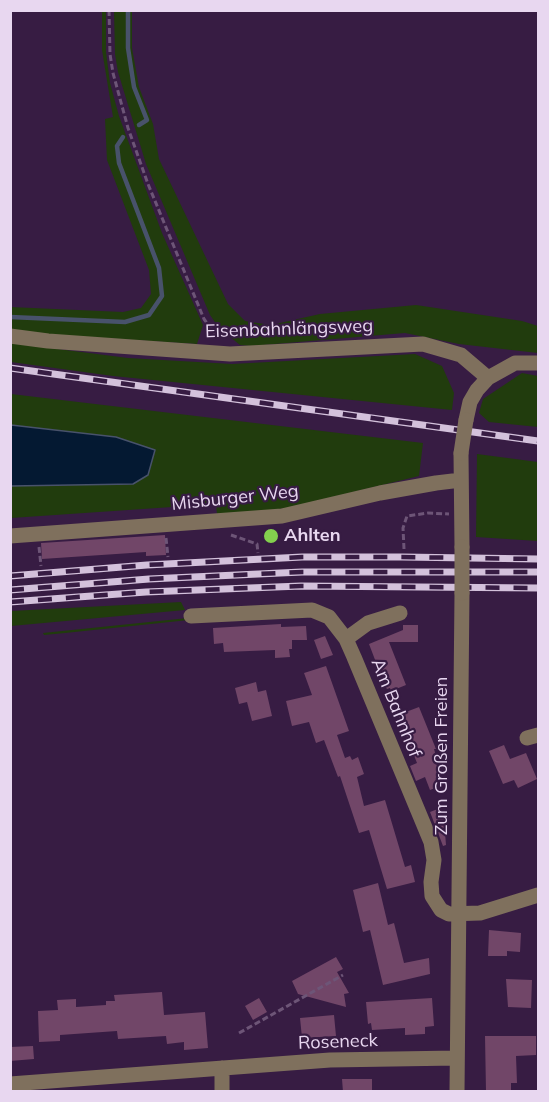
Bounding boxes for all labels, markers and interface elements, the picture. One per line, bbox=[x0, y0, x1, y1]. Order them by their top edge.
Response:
street label: Eisenbahnlängsweg bbox=[205, 315, 373, 343]
street label: Misburger Weg bbox=[170, 481, 300, 515]
place label: Ahlten bbox=[284, 525, 341, 547]
marker: Ahlten bbox=[262, 527, 280, 545]
street label: Am Bahnhof bbox=[366, 655, 426, 761]
street label: Zum Großen Freien bbox=[431, 677, 453, 835]
street label: Roseneck bbox=[298, 1030, 378, 1054]

